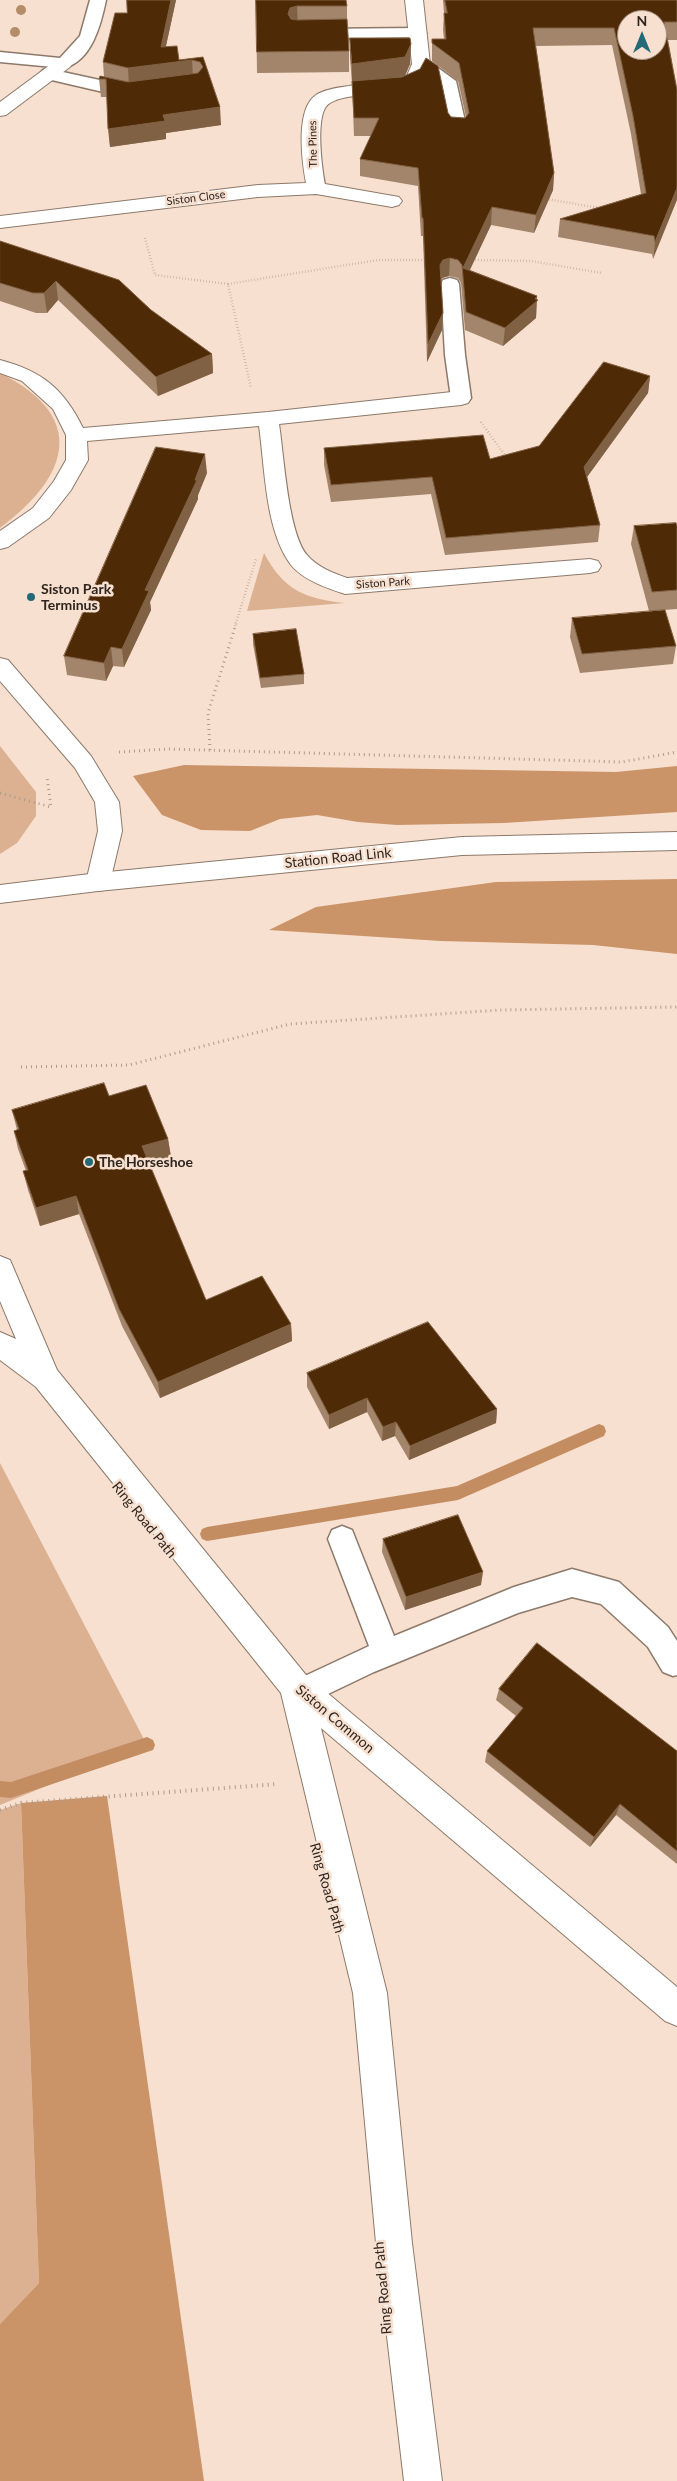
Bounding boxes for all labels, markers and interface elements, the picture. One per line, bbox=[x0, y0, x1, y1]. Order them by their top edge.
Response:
north arrow bbox=[617, 10, 667, 60]
text: N bbox=[637, 12, 647, 29]
street label: The Pines bbox=[306, 120, 320, 168]
street label: Siston Close bbox=[166, 188, 226, 208]
street label: Siston Park bbox=[356, 575, 410, 591]
place label: Siston Park Terminus bbox=[41, 581, 111, 614]
marker: Siston Park Terminus bbox=[25, 591, 37, 603]
street label: Station Road Link bbox=[284, 844, 392, 872]
place label: The Horseshoe bbox=[99, 1154, 193, 1170]
marker: The Horseshoe bbox=[83, 1156, 95, 1168]
street label: Ring Road Path bbox=[108, 1478, 180, 1562]
street label: Siston Common bbox=[292, 1681, 378, 1757]
street label: Ring Road Path bbox=[306, 1841, 348, 1935]
street label: Ring Road Path bbox=[371, 2241, 395, 2335]

